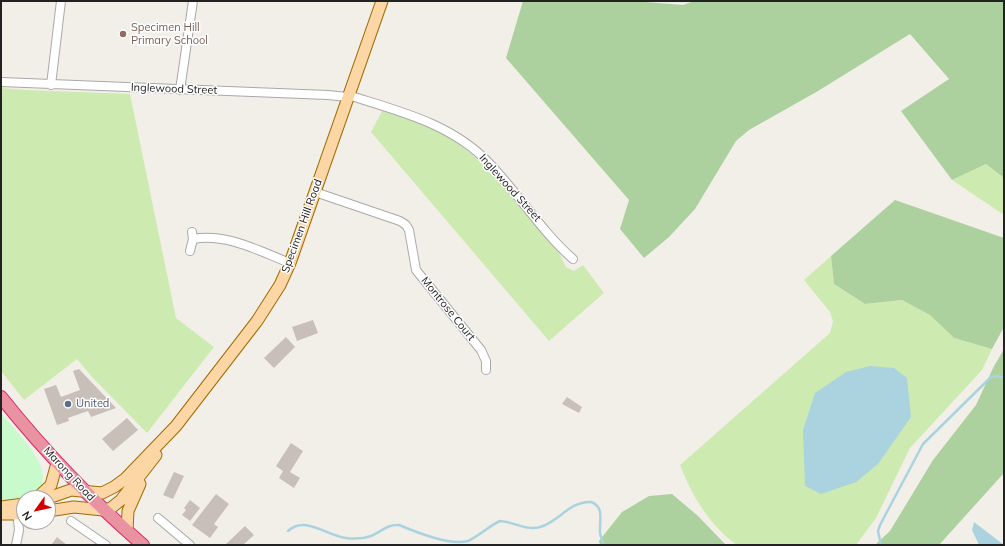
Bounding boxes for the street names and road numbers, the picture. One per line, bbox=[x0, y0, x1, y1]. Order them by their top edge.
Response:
street label: Inglewood Street bbox=[131, 81, 217, 97]
street label: Inglewood Street bbox=[476, 151, 544, 225]
street label: Specimen Hill Road bbox=[279, 177, 325, 275]
street label: Montrose Court bbox=[418, 274, 478, 344]
street label: Marong Road bbox=[41, 444, 97, 504]

